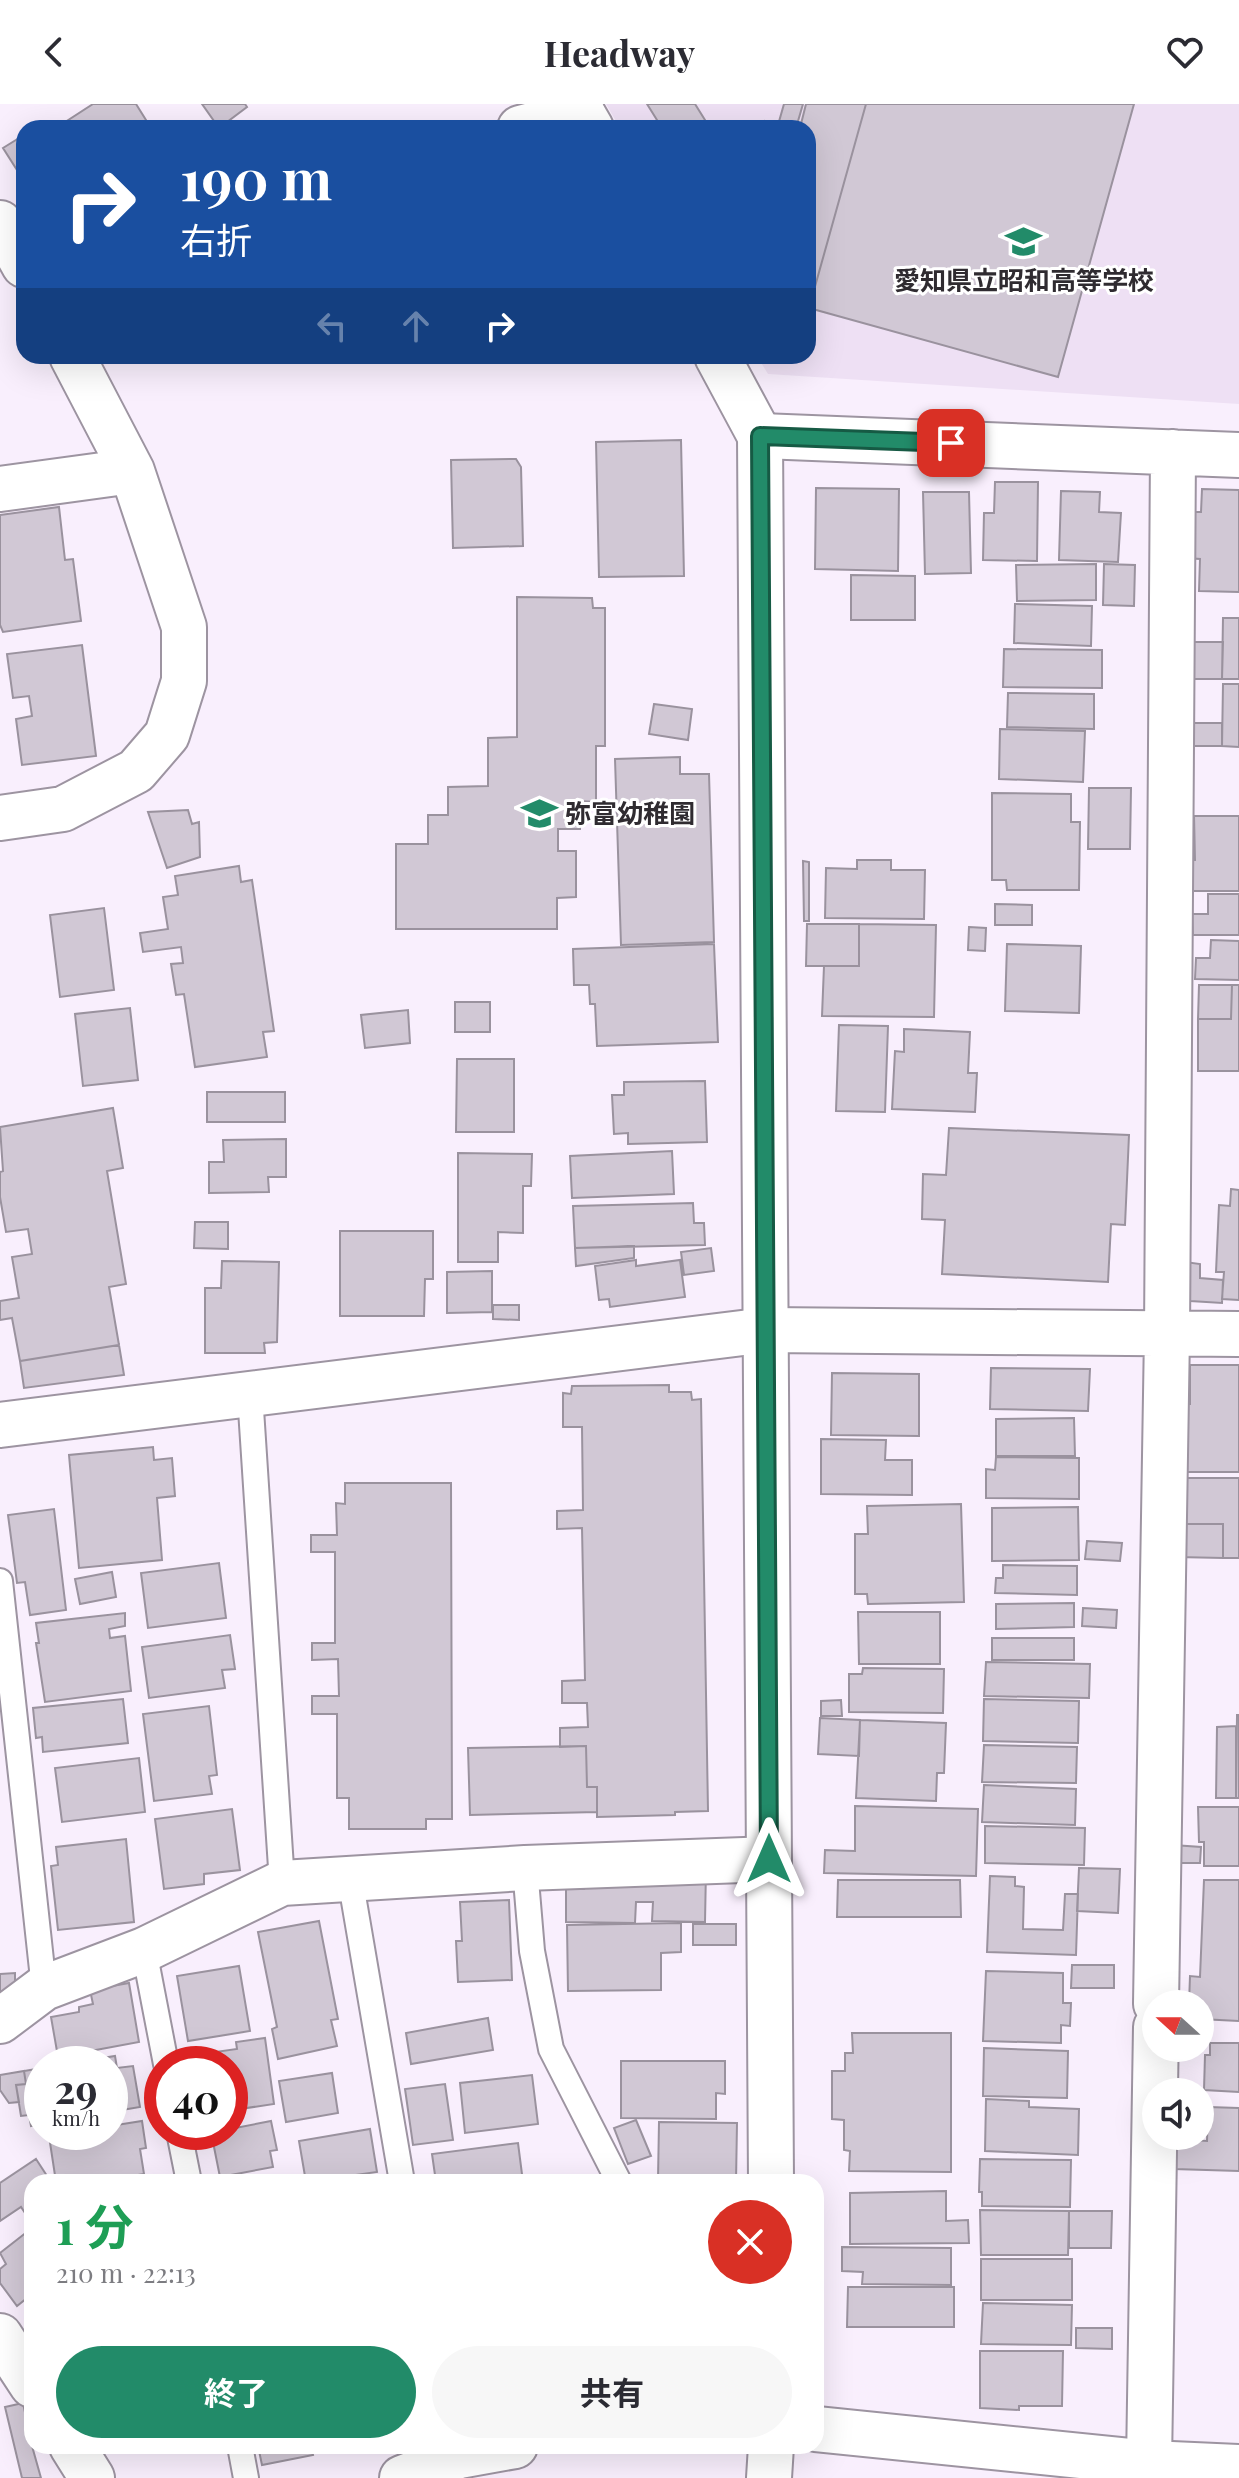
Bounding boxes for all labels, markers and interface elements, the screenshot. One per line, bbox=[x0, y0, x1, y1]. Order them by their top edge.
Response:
text: Headway bbox=[544, 28, 695, 76]
icon: back bbox=[32, 30, 76, 74]
icon: heart bbox=[1163, 30, 1207, 74]
text: 190 m bbox=[180, 140, 332, 215]
icon: right bbox=[48, 152, 152, 256]
text: 右折 bbox=[180, 215, 252, 263]
school or university icon: 愛知県立昭和高等学校 bbox=[1005, 223, 1043, 261]
place label: 愛知県立昭和高等学校 bbox=[894, 262, 1154, 297]
icon: left bbox=[310, 304, 354, 348]
icon: ahead bbox=[394, 304, 438, 348]
icon: right bbox=[478, 304, 522, 348]
pin bbox=[917, 409, 985, 477]
icon: arrive bbox=[929, 421, 973, 465]
school or university icon: 弥富幼稚園 bbox=[520, 795, 558, 833]
place label: 弥富幼稚園 bbox=[565, 795, 695, 830]
position arrow bbox=[727, 1817, 811, 1901]
north arrow bbox=[1142, 1990, 1214, 2062]
map controls bbox=[1142, 1990, 1214, 2150]
speed limit sign: 40 bbox=[144, 2046, 248, 2150]
text: 29 bbox=[54, 2061, 98, 2114]
button: sound bbox=[1142, 2078, 1214, 2150]
text: km/h bbox=[52, 2104, 100, 2131]
text: 1 分 bbox=[56, 2193, 134, 2257]
button: close bbox=[708, 2200, 792, 2284]
text: 210 m · 22:13 bbox=[56, 2255, 196, 2290]
button: 終了 bbox=[56, 2346, 416, 2438]
button: 共有 bbox=[432, 2346, 792, 2438]

